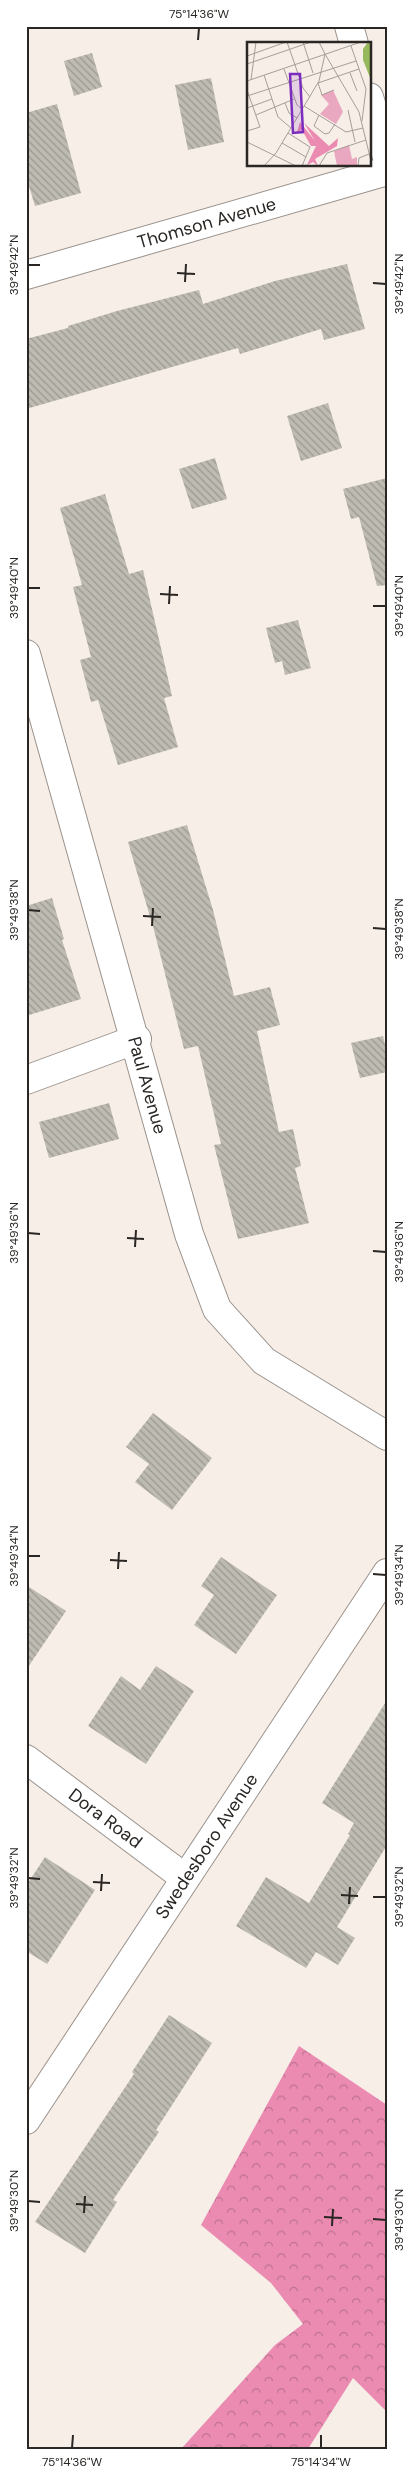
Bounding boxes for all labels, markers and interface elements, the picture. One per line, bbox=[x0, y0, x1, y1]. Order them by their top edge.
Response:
text: 75°14'36"W bbox=[169, 6, 229, 22]
inset map bbox=[247, 42, 370, 166]
street label: Thomson Avenue bbox=[134, 192, 279, 254]
text: 39°49'42"N bbox=[6, 235, 22, 295]
text: 39°49'42"N bbox=[391, 254, 407, 314]
text: 39°49'40"N bbox=[6, 557, 22, 619]
text: 39°49'40"N bbox=[391, 575, 407, 637]
text: 39°49'38"N bbox=[6, 879, 22, 941]
text: 39°49'38"N bbox=[391, 898, 407, 960]
street label: Paul Avenue bbox=[122, 1034, 172, 1137]
text: 39°49'36"N bbox=[6, 1202, 22, 1264]
text: 39°49'36"N bbox=[391, 1221, 407, 1283]
text: 39°49'34"N bbox=[6, 1525, 22, 1587]
text: 39°49'34"N bbox=[391, 1544, 407, 1606]
street label: Swedesboro Avenue bbox=[150, 1769, 263, 1924]
street label: Dora Road bbox=[64, 1783, 147, 1854]
text: 39°49'32"N bbox=[6, 1848, 22, 1908]
text: 39°49'32"N bbox=[391, 1867, 407, 1927]
text: 39°49'30"N bbox=[6, 2170, 22, 2232]
text: 39°49'30"N bbox=[391, 2189, 407, 2251]
text: 75°14'36"W bbox=[42, 2454, 102, 2470]
text: 75°14'34"W bbox=[291, 2454, 351, 2470]

